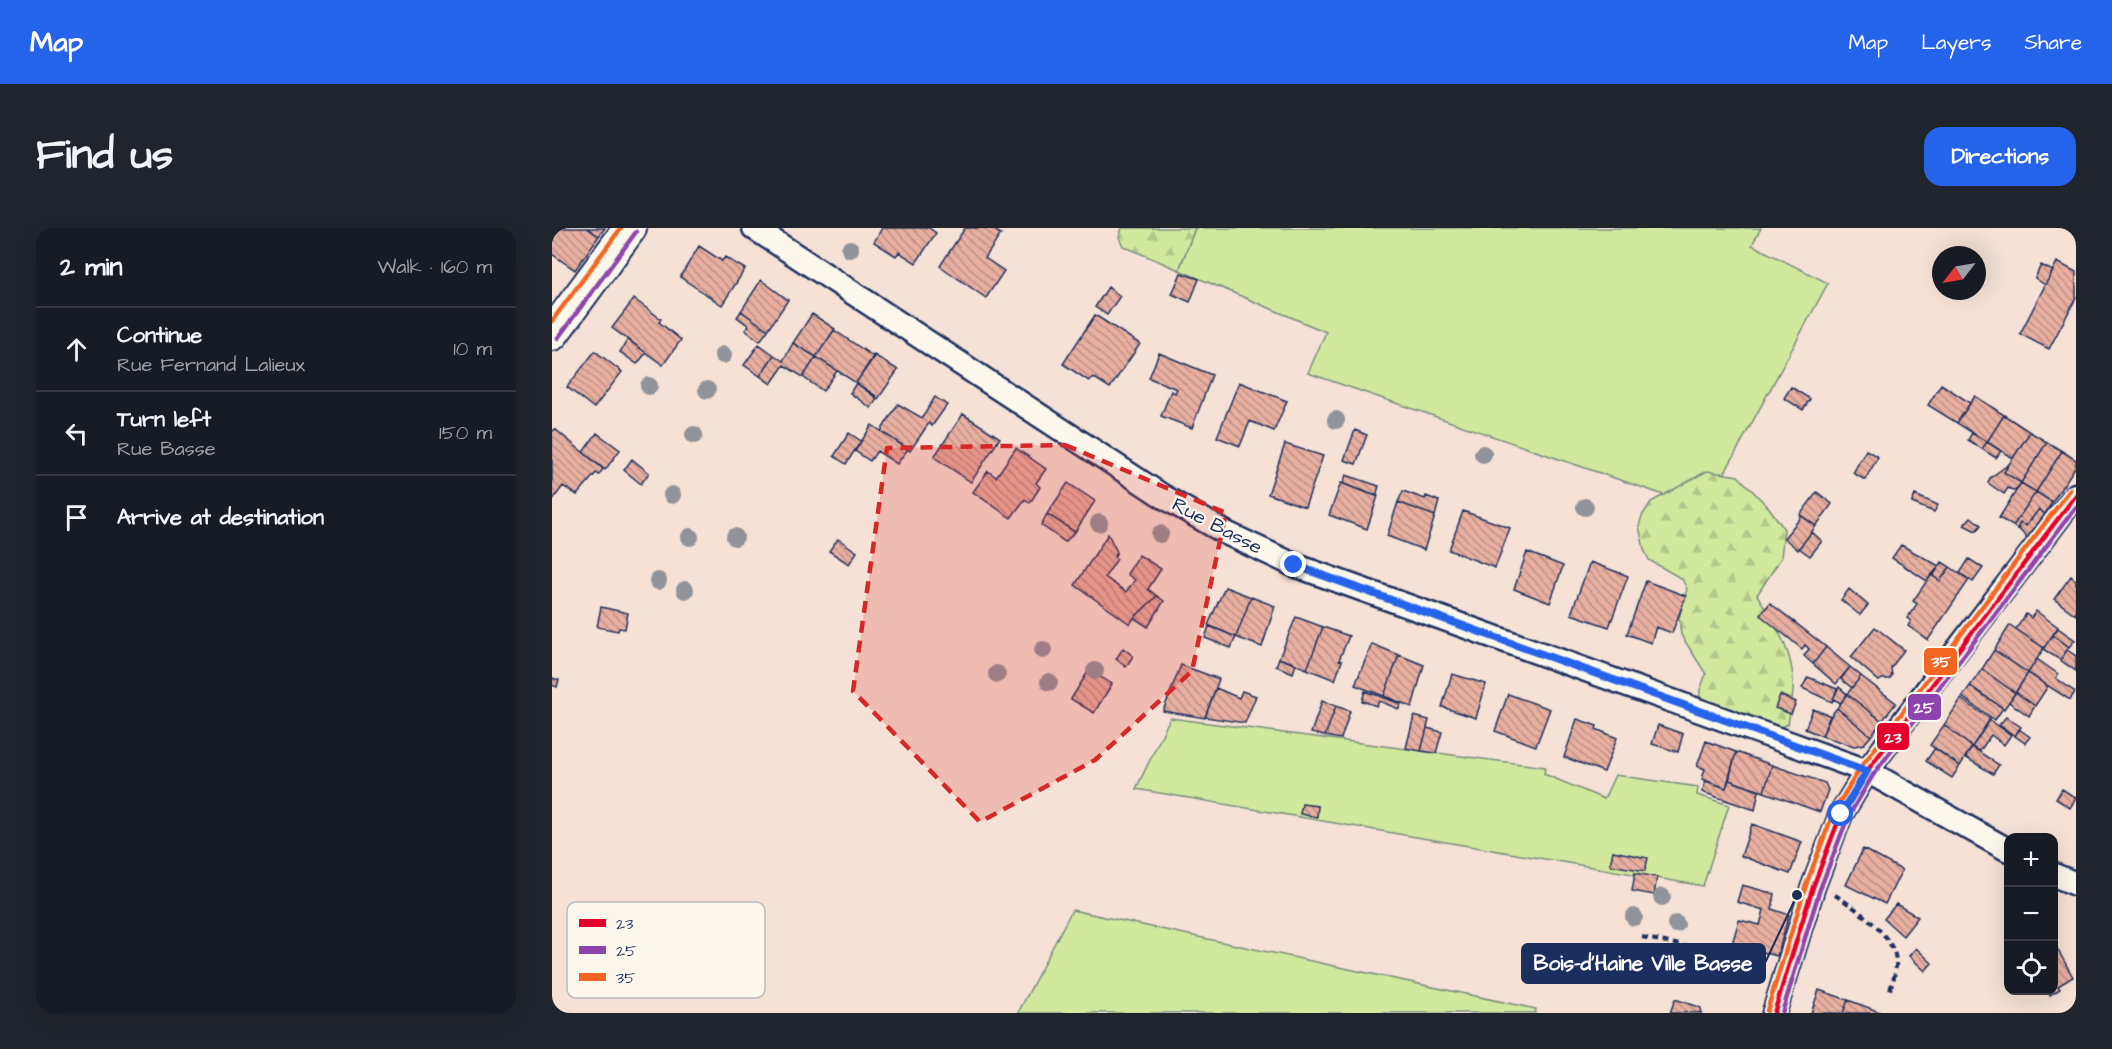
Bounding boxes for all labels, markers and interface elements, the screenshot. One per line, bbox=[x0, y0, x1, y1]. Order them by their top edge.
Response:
text: Map bbox=[30, 23, 83, 62]
text: Map bbox=[1848, 28, 1888, 57]
text: Layers bbox=[1921, 28, 1991, 57]
text: Share bbox=[2024, 28, 2082, 57]
text: Find us bbox=[36, 127, 173, 185]
button: Directions bbox=[1924, 127, 2076, 186]
north arrow bbox=[1932, 246, 1986, 300]
text: 2 min bbox=[60, 249, 122, 285]
text: Walk · 160 m bbox=[377, 253, 492, 281]
text: Continue bbox=[117, 320, 202, 351]
icon: ahead bbox=[60, 333, 93, 366]
text: 10 m bbox=[453, 335, 492, 363]
text: Rue Fernand Lalieux bbox=[117, 351, 305, 379]
text: Turn left bbox=[117, 404, 211, 435]
icon: left bbox=[60, 417, 93, 450]
text: 150 m bbox=[439, 419, 492, 447]
text: Rue Basse bbox=[117, 435, 216, 463]
street label: Rue Basse bbox=[1167, 491, 1267, 562]
icon: arrive bbox=[60, 501, 93, 534]
text: Arrive at destination bbox=[117, 502, 324, 533]
route end bbox=[1280, 551, 1306, 577]
line badge: 35 bbox=[1923, 647, 1958, 676]
text: 35 bbox=[1930, 651, 1951, 673]
line badge: 25 bbox=[1907, 693, 1942, 721]
text: 25 bbox=[1913, 697, 1935, 719]
line badge: 23 bbox=[1876, 722, 1910, 751]
text: 23 bbox=[1883, 727, 1903, 749]
route start bbox=[1827, 800, 1853, 826]
map controls bbox=[2004, 833, 2058, 995]
button: + bbox=[2004, 833, 2058, 887]
button: − bbox=[2004, 887, 2058, 941]
legend bbox=[567, 902, 765, 998]
text: 23 bbox=[616, 913, 633, 935]
text: 25 bbox=[616, 940, 637, 962]
button: locate bbox=[2004, 941, 2058, 995]
callout: Bois-d'Haine Ville Basse bbox=[1522, 944, 1765, 983]
text: Bois-d'Haine Ville Basse bbox=[1534, 949, 1753, 978]
text: 35 bbox=[616, 967, 636, 989]

